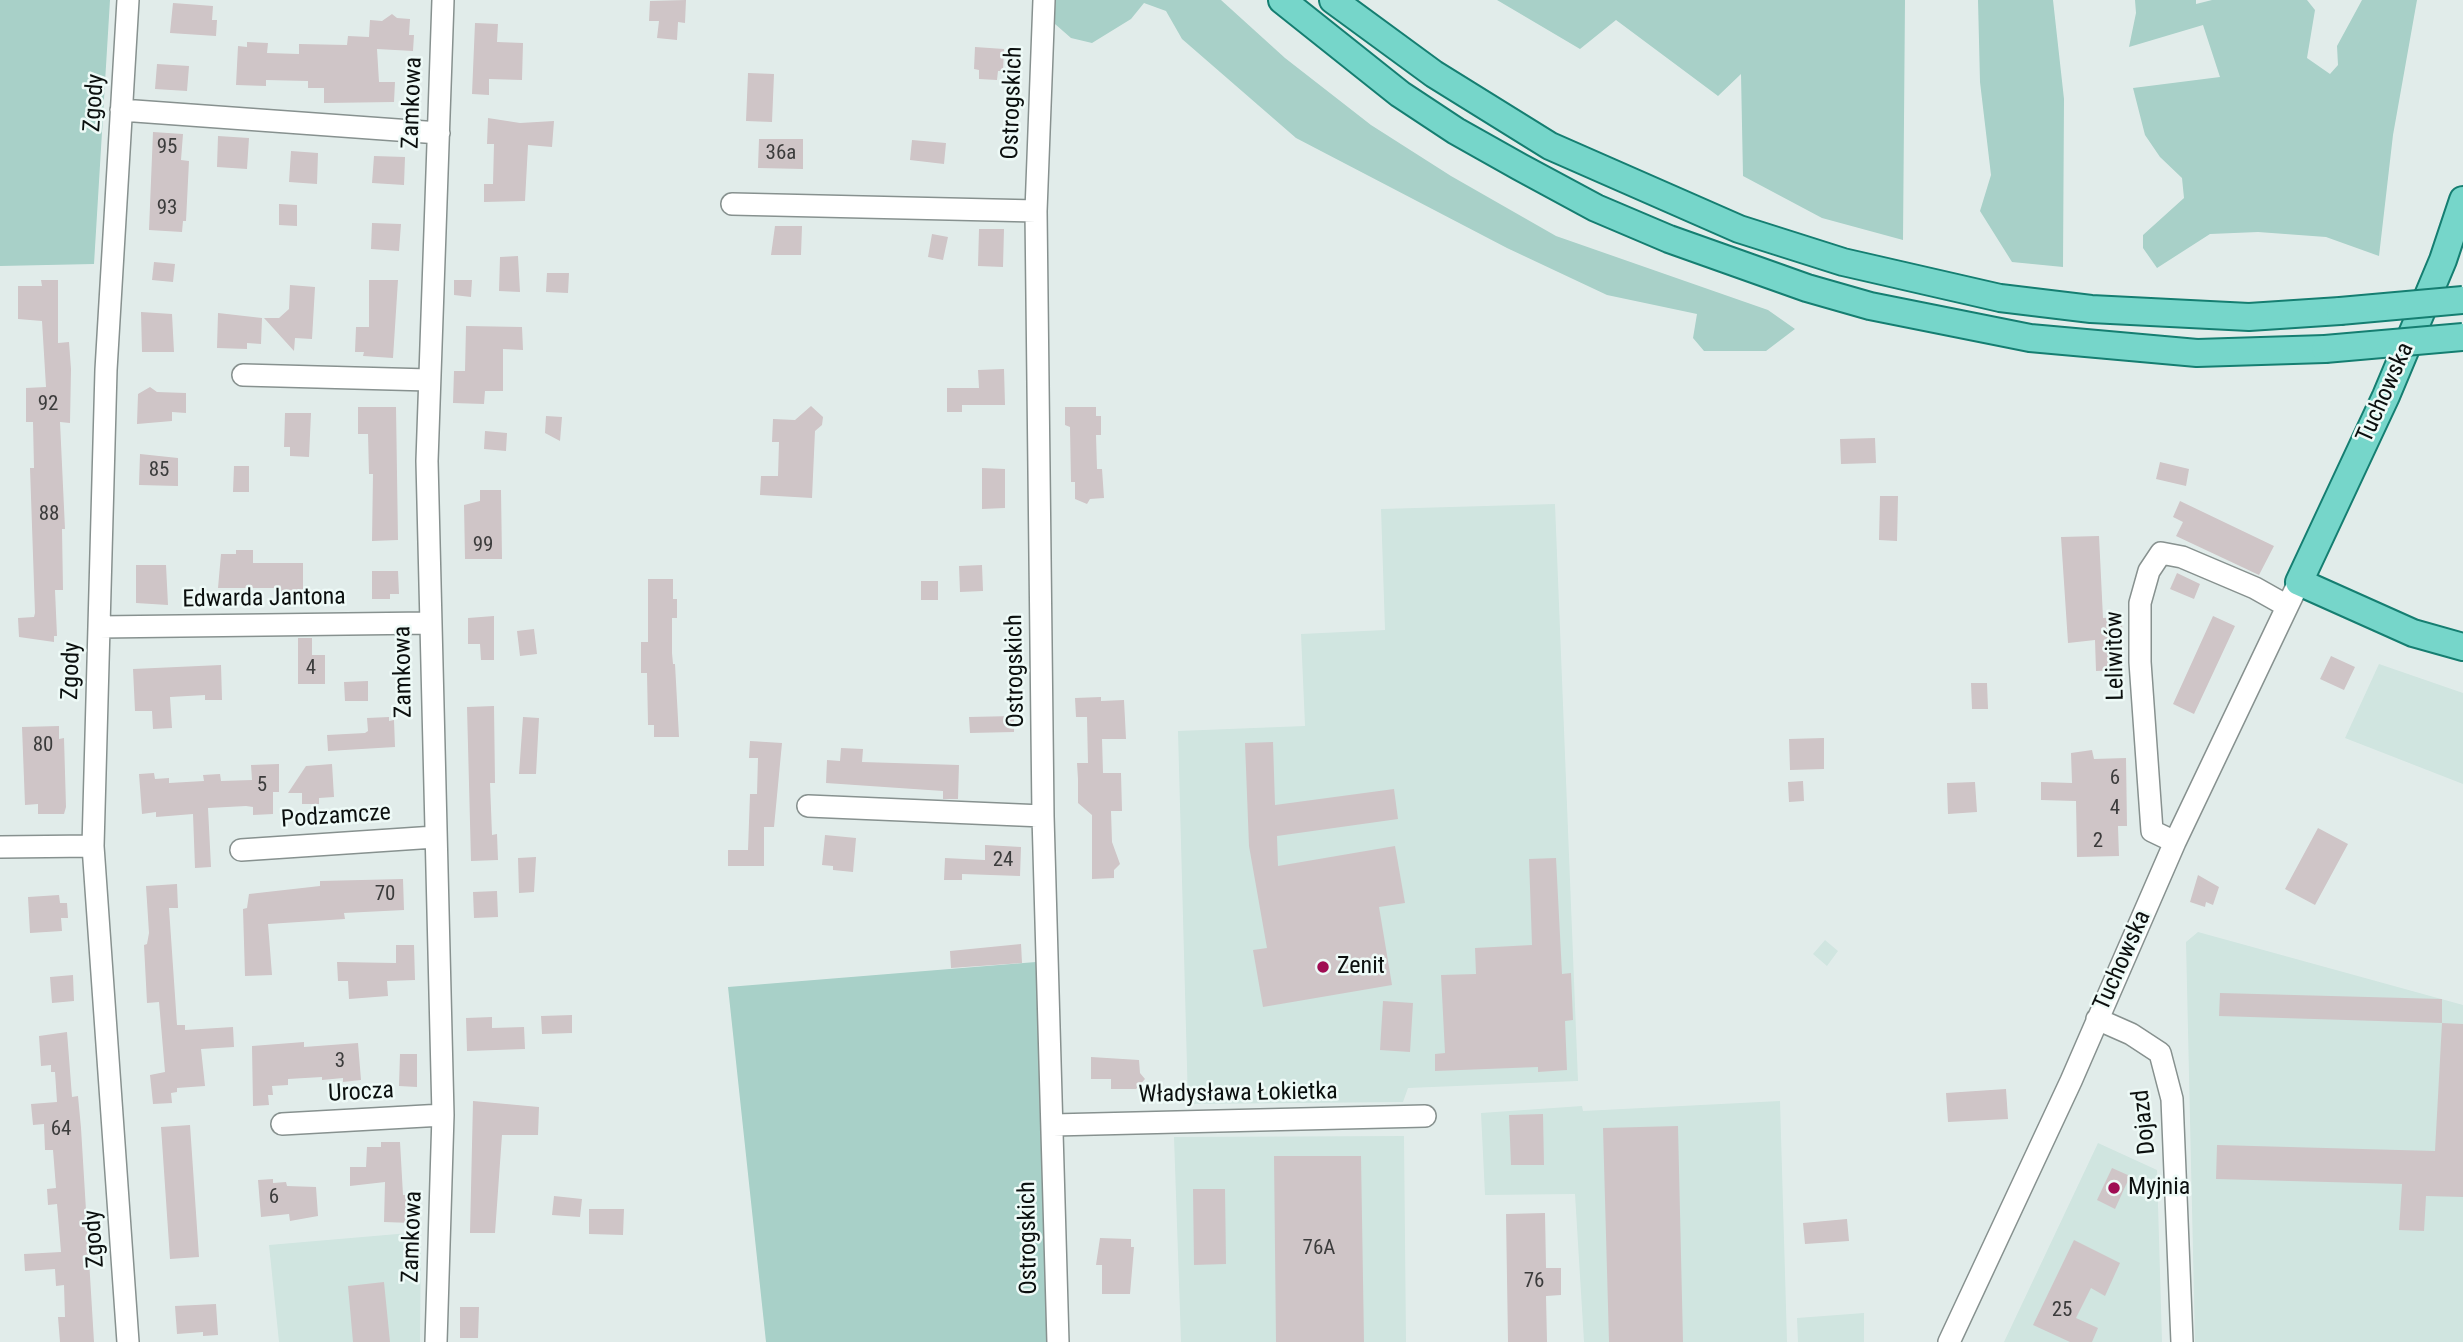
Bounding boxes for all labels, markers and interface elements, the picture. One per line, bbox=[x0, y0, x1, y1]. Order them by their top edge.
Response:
street label: Ostrogskich bbox=[997, 46, 1029, 160]
street label: Zamkowa bbox=[397, 56, 429, 150]
street label: Zgody bbox=[79, 73, 111, 133]
house number: 95 bbox=[157, 135, 177, 161]
house number: 36a bbox=[766, 141, 796, 167]
house number: 93 bbox=[157, 196, 177, 222]
street label: Tuchowska bbox=[2351, 338, 2421, 448]
house number: 92 bbox=[38, 392, 58, 418]
house number: 85 bbox=[149, 458, 169, 484]
house number: 88 bbox=[39, 502, 59, 528]
house number: 99 bbox=[473, 533, 493, 559]
street label: Edwarda Jantona bbox=[182, 583, 346, 615]
street label: Leliwitów bbox=[2101, 611, 2131, 701]
street label: Ostrogskich bbox=[1001, 614, 1031, 728]
street label: Zamkowa bbox=[389, 626, 419, 718]
street label: Zgody bbox=[57, 641, 87, 701]
house number: 4 bbox=[306, 656, 316, 682]
house number: 80 bbox=[33, 733, 53, 759]
house number: 6 bbox=[2110, 766, 2120, 792]
house number: 5 bbox=[257, 773, 267, 799]
house number: 4 bbox=[2110, 796, 2120, 822]
street label: Podzamcze bbox=[280, 799, 392, 835]
house number: 2 bbox=[2093, 829, 2103, 855]
house number: 24 bbox=[993, 848, 1013, 874]
house number: 70 bbox=[375, 882, 395, 908]
street label: Tuchowska bbox=[2088, 906, 2158, 1016]
place label: Zenit bbox=[1337, 953, 1385, 981]
marker: Zenit bbox=[1315, 959, 1331, 975]
house number: 3 bbox=[335, 1049, 345, 1075]
street label: Urocza bbox=[327, 1077, 395, 1109]
street label: Władysława Łokietka bbox=[1138, 1078, 1338, 1110]
street label: Dojazd bbox=[2127, 1088, 2163, 1156]
house number: 64 bbox=[51, 1117, 71, 1143]
place label: Myjnia bbox=[2128, 1174, 2190, 1202]
marker: Myjnia bbox=[2106, 1180, 2122, 1196]
street label: Ostrogskich bbox=[1014, 1181, 1044, 1295]
house number: 6 bbox=[269, 1185, 279, 1211]
street label: Zamkowa bbox=[397, 1190, 429, 1284]
street label: Zgody bbox=[79, 1209, 111, 1269]
house number: 76A bbox=[1303, 1236, 1335, 1262]
house number: 76 bbox=[1524, 1269, 1544, 1295]
house number: 25 bbox=[2052, 1298, 2072, 1324]

